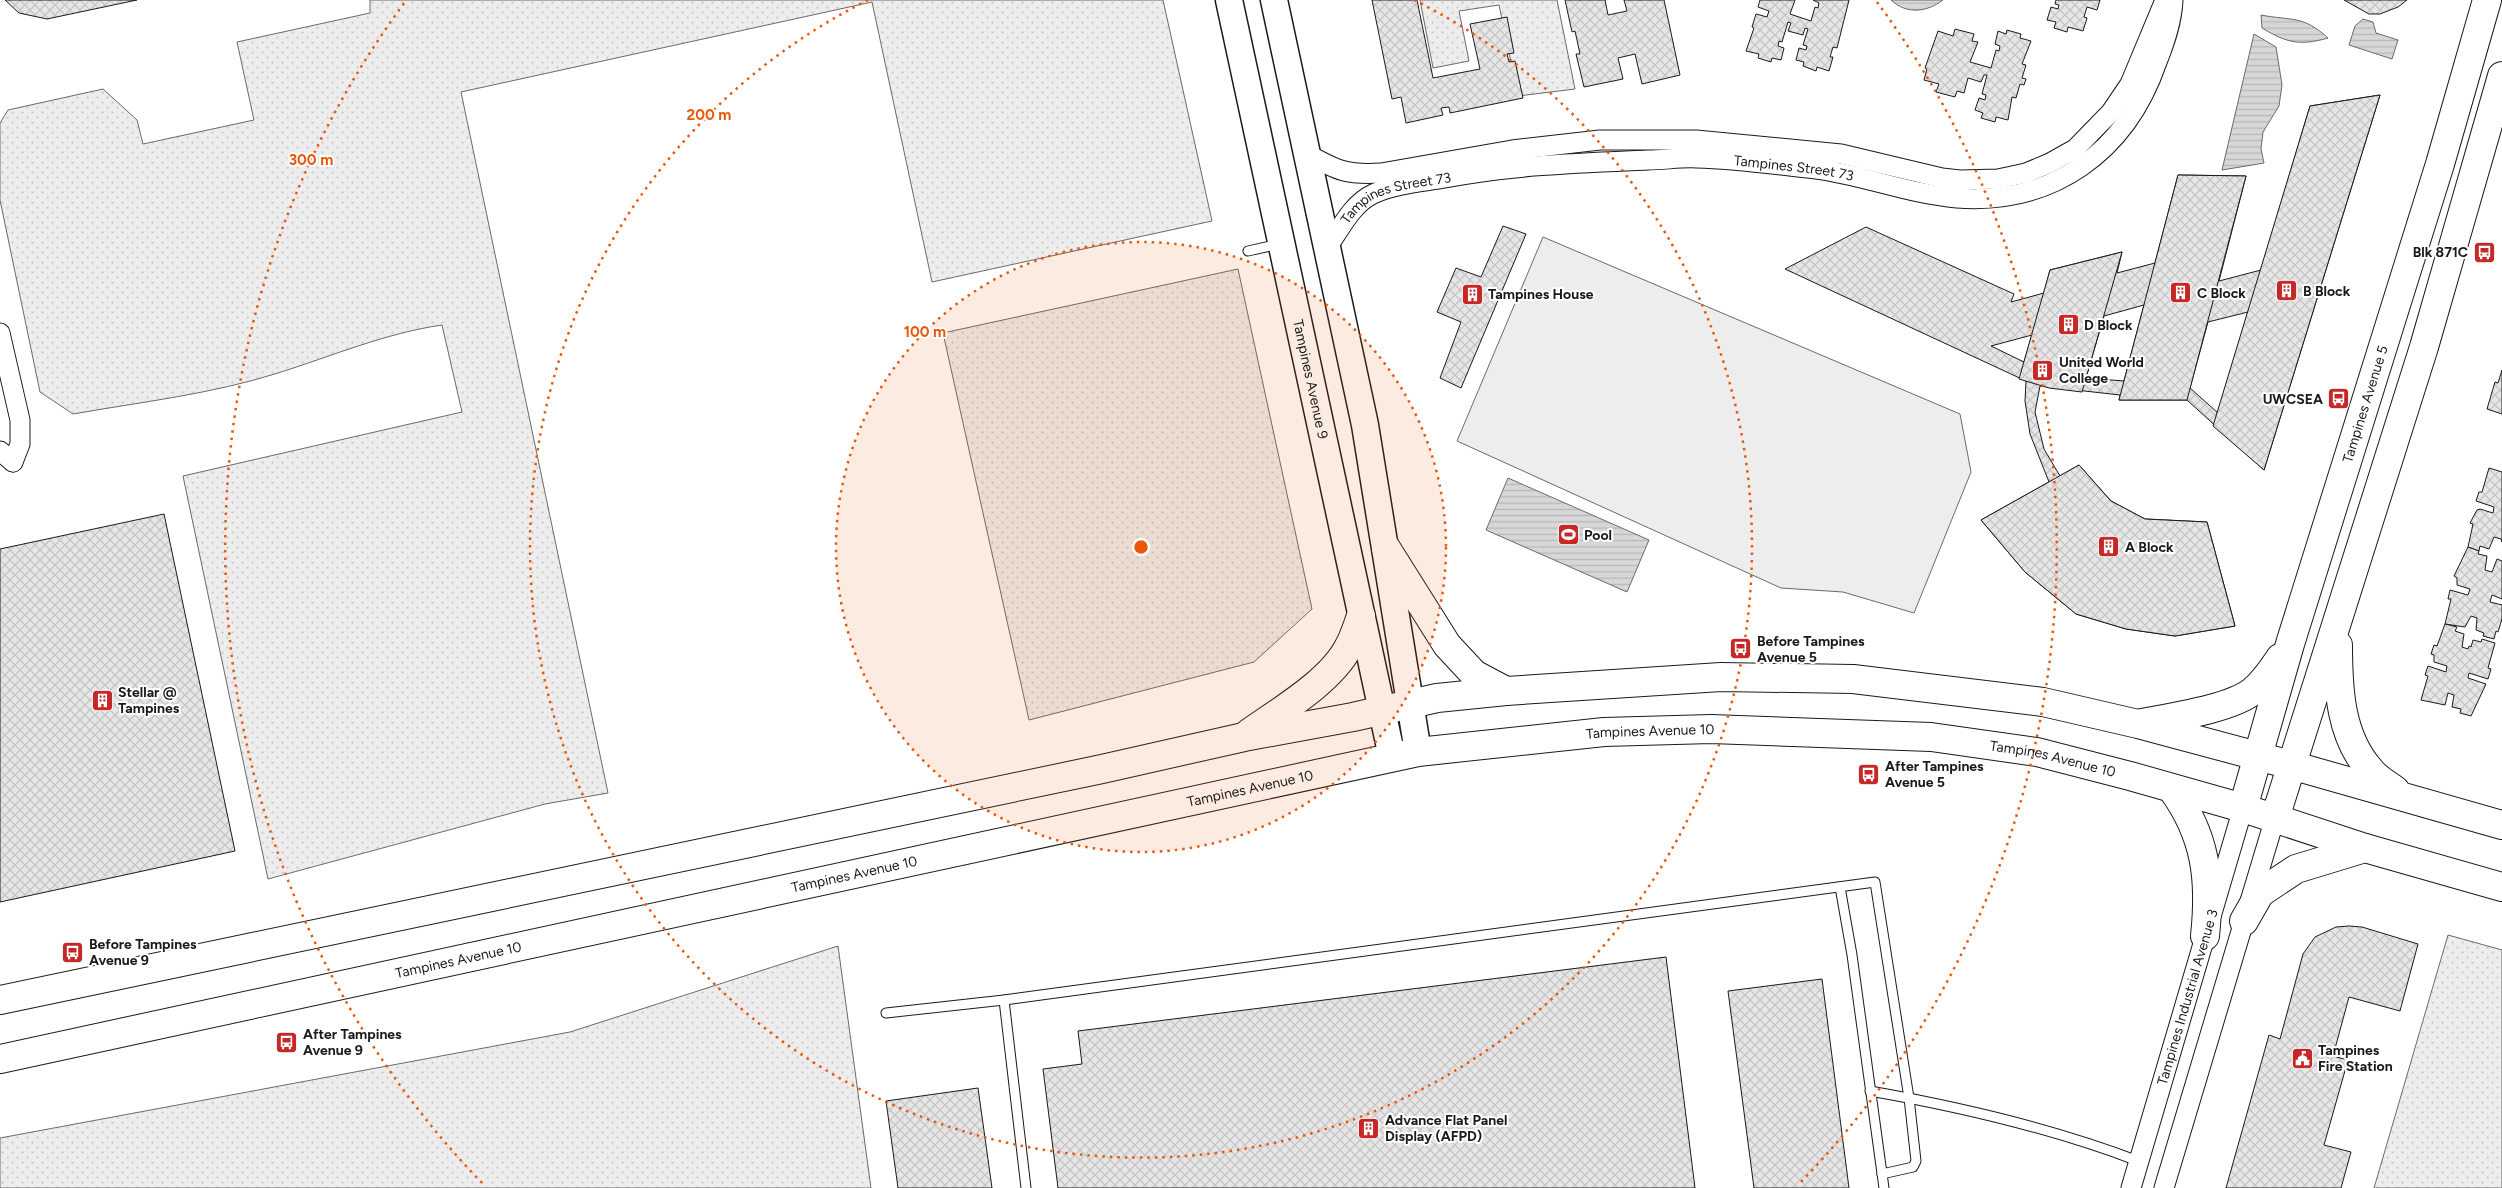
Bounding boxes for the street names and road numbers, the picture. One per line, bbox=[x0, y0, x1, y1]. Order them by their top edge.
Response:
street label: Tampines Street 73 bbox=[1733, 152, 1855, 185]
street label: Tampines Street 73 bbox=[1337, 169, 1452, 227]
street label: Tampines Avenue 9 bbox=[1289, 318, 1331, 441]
street label: Tampines Avenue 5 bbox=[2339, 344, 2392, 465]
street label: Tampines Avenue 10 bbox=[1585, 721, 1715, 743]
street label: Tampines Avenue 10 bbox=[1989, 737, 2118, 781]
street label: Tampines Avenue 10 bbox=[1186, 767, 1315, 811]
street label: Tampines Avenue 10 bbox=[790, 853, 919, 896]
street label: Tampines Industrial Avenue 3 bbox=[2154, 907, 2222, 1087]
street label: Tampines Avenue 10 bbox=[394, 938, 523, 982]

